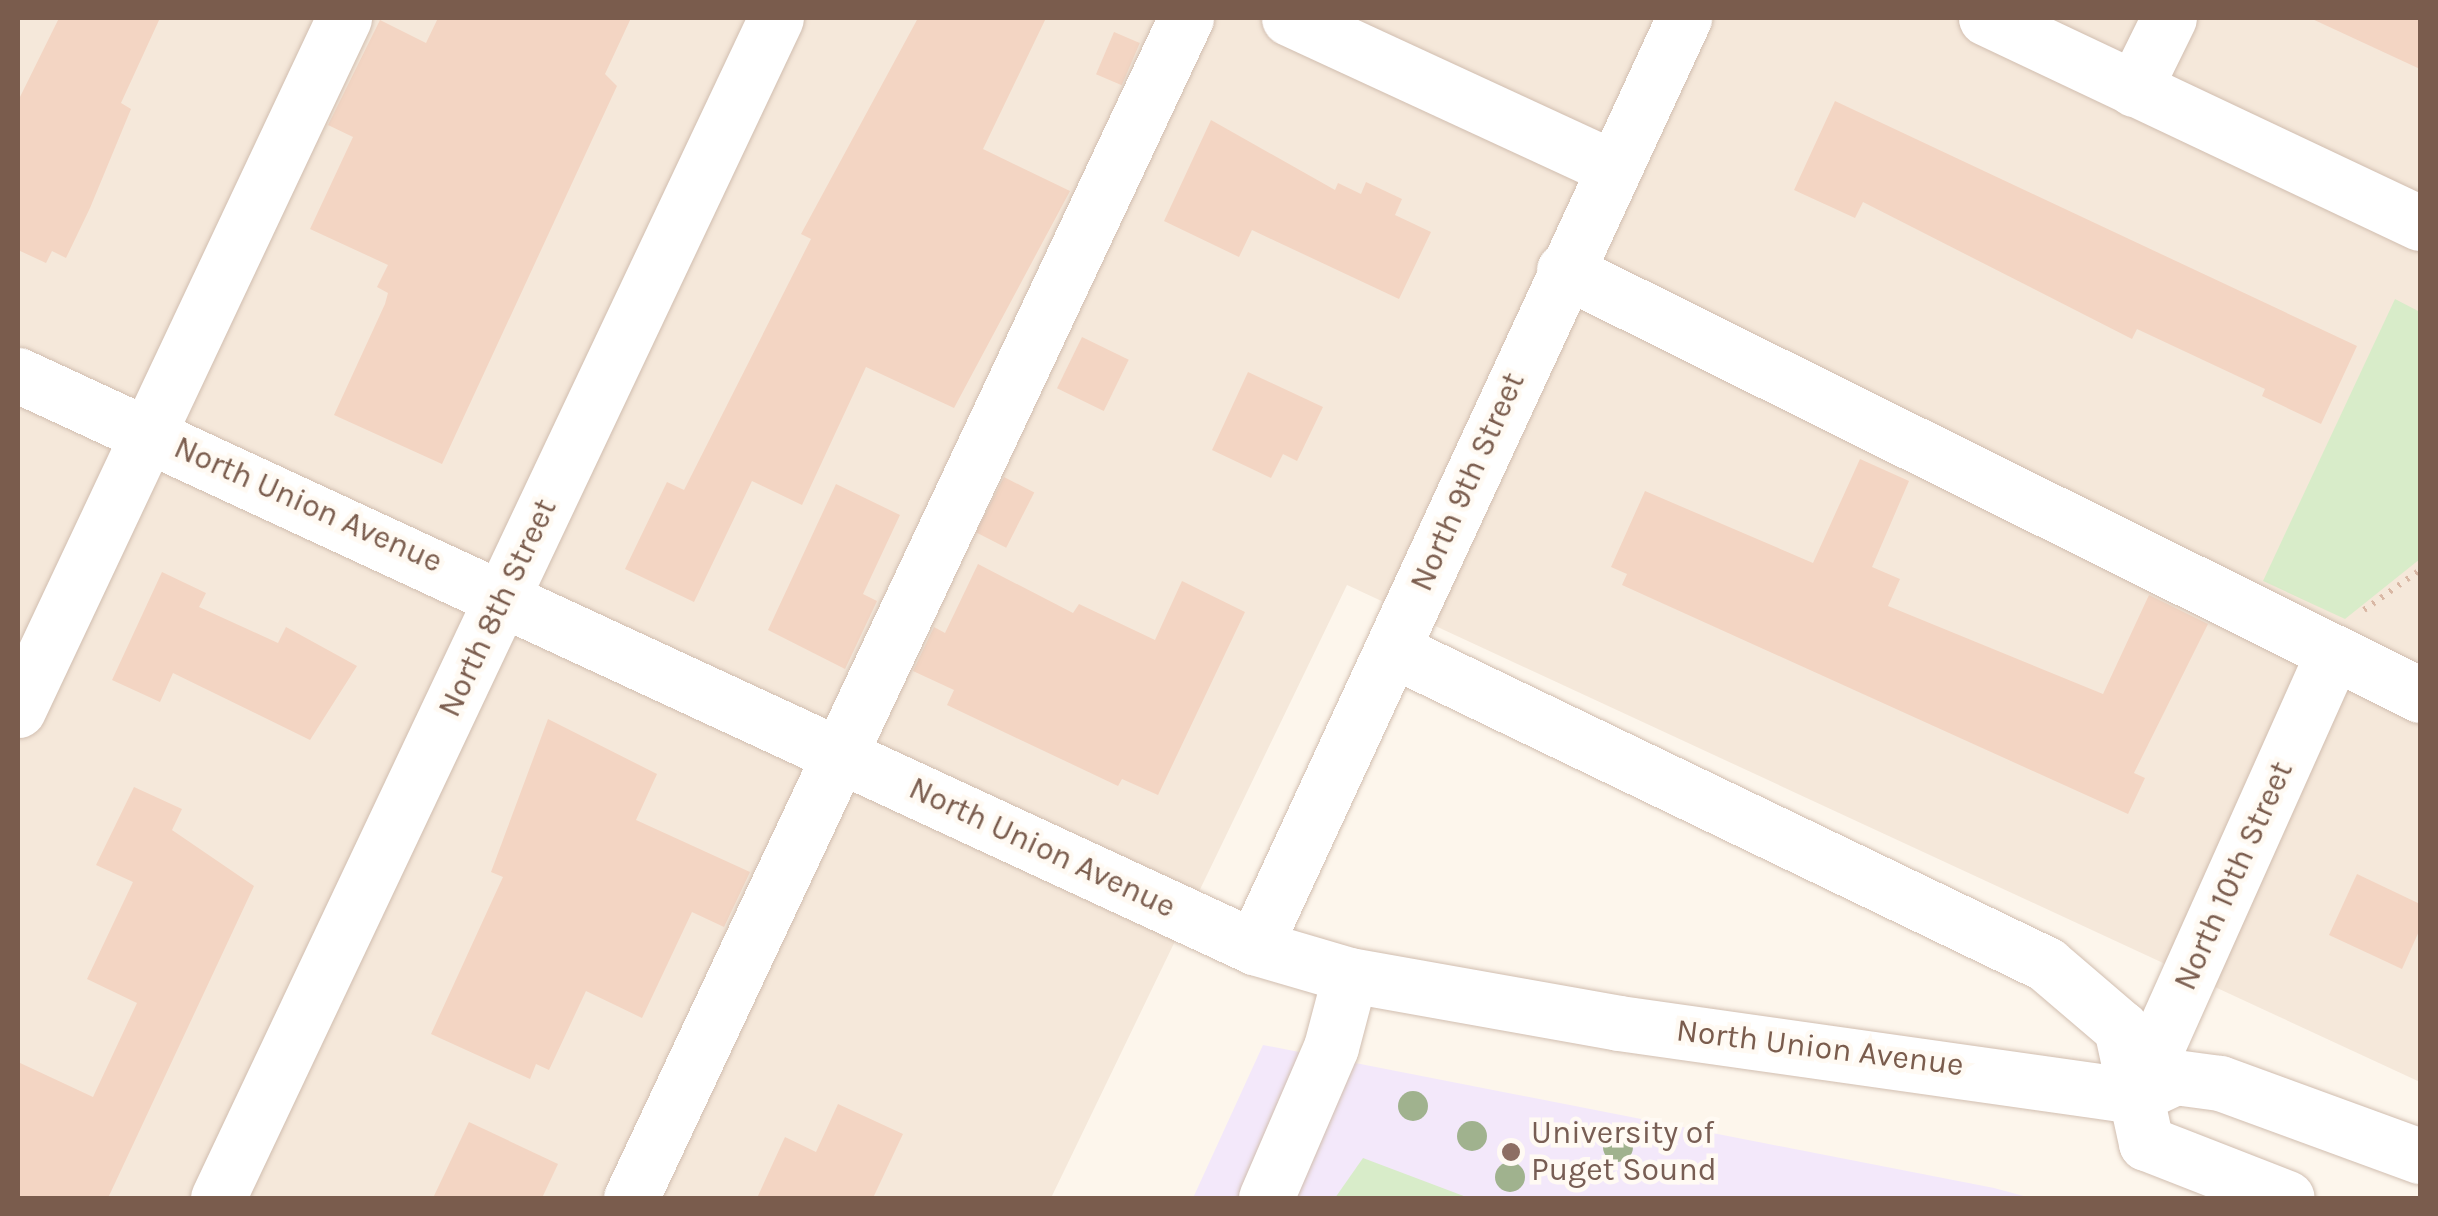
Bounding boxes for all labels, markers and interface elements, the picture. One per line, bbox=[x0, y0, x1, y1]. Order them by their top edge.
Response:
street label: North 9th Street bbox=[1403, 367, 1533, 597]
street label: North Union Avenue bbox=[168, 429, 448, 581]
street label: North 8th Street bbox=[431, 493, 565, 723]
street label: North 10th Street bbox=[2166, 756, 2302, 996]
street label: North Union Avenue bbox=[903, 769, 1181, 927]
street label: North Union Avenue bbox=[1674, 1011, 1966, 1085]
place label: University of Puget Sound bbox=[1531, 1115, 1717, 1190]
marker: University of Puget Sound bbox=[1500, 1141, 1522, 1163]

